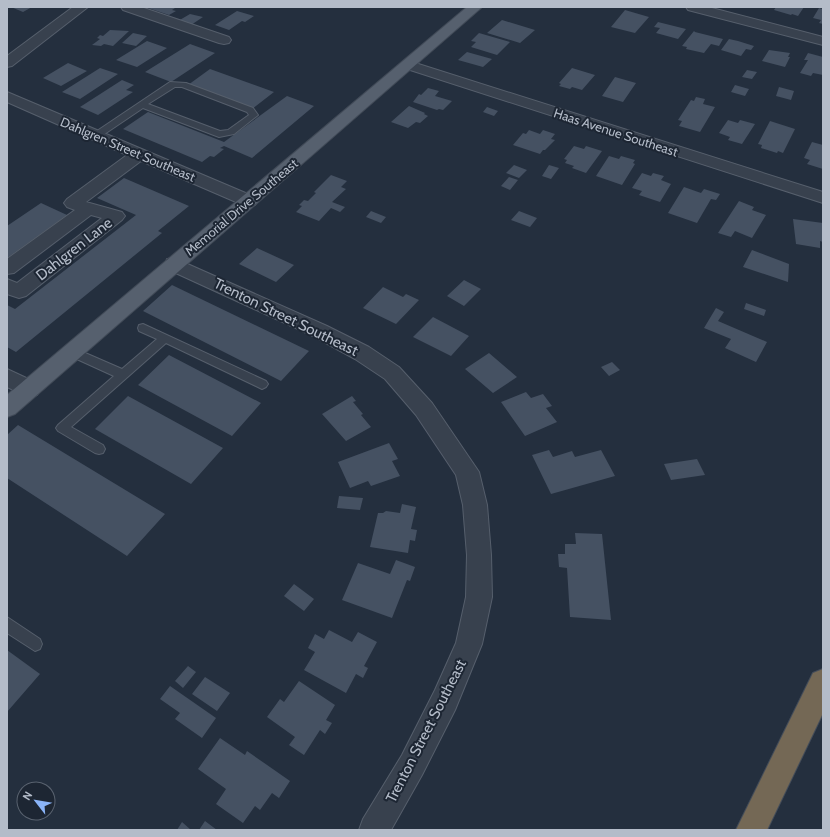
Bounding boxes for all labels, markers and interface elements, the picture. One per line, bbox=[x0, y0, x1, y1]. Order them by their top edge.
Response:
street label: Haas Avenue Southeast bbox=[552, 104, 681, 160]
street label: Dahlgren Street Southeast bbox=[58, 113, 198, 185]
street label: Memorial Drive Southeast bbox=[181, 155, 301, 259]
street label: Dahlgren Lane bbox=[32, 213, 116, 284]
street label: Trenton Street Southeast bbox=[211, 274, 361, 360]
street label: Trenton Street Southeast bbox=[382, 656, 470, 806]
north arrow bbox=[16, 781, 56, 821]
text: N bbox=[19, 789, 35, 803]

